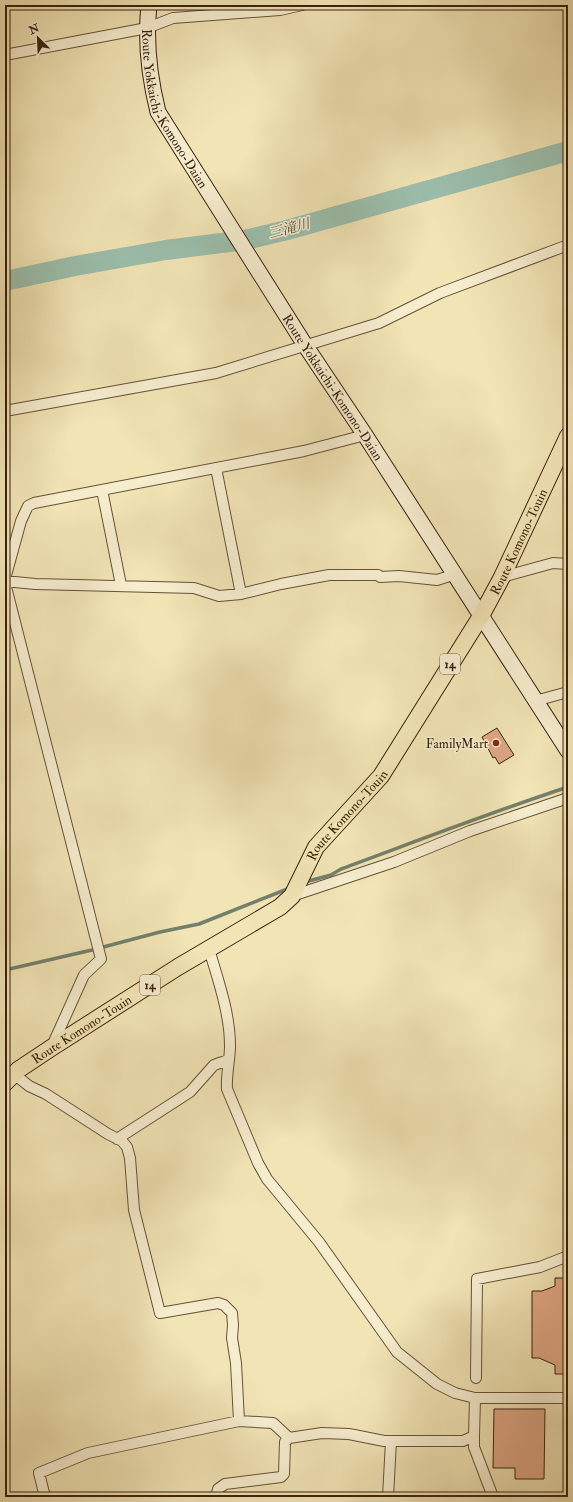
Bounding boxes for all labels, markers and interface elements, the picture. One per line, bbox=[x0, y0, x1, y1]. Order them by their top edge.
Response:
north arrow bbox=[18, 18, 58, 58]
text: N bbox=[26, 21, 42, 38]
street label: Route Yokkaichi-Komono-Daian bbox=[138, 29, 211, 191]
water label: 三滝川 bbox=[267, 214, 314, 242]
street label: Route Yokkaichi-Komono-Daian bbox=[279, 311, 386, 464]
street label: Route Komono-Touin bbox=[487, 486, 551, 598]
road number: 14 bbox=[440, 654, 460, 674]
place label: FamilyMart bbox=[426, 736, 488, 753]
marker: FamilyMart bbox=[491, 738, 501, 748]
street label: Route Komono-Touin bbox=[304, 767, 392, 863]
road number: 14 bbox=[140, 975, 160, 995]
street label: Route Komono-Touin bbox=[29, 992, 135, 1068]

